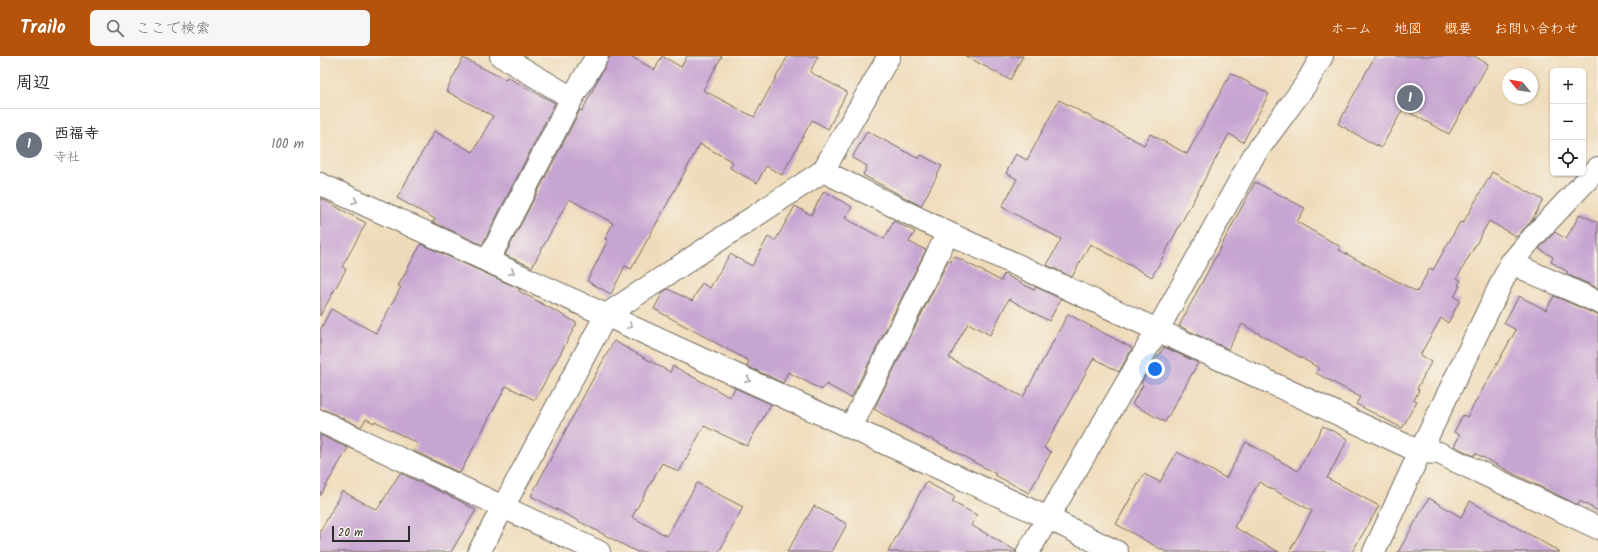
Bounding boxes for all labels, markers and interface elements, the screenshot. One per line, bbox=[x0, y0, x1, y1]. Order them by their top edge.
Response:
search box bbox=[90, 10, 370, 46]
text: Trailo bbox=[20, 13, 66, 43]
icon: search bbox=[104, 17, 126, 39]
text: ここで検索 bbox=[136, 17, 211, 41]
text: ホーム bbox=[1331, 18, 1372, 40]
text: 地図 bbox=[1394, 18, 1422, 40]
text: 概要 bbox=[1444, 18, 1472, 40]
text: お問い合わせ bbox=[1494, 18, 1578, 40]
north arrow bbox=[1502, 68, 1538, 104]
map controls bbox=[1550, 68, 1586, 176]
button: + bbox=[1550, 68, 1586, 104]
text: 周辺 bbox=[16, 70, 50, 97]
pin: 1 bbox=[1397, 83, 1423, 113]
button: − bbox=[1550, 104, 1586, 140]
text: 西福寺 bbox=[54, 122, 99, 146]
text: 1 bbox=[27, 134, 31, 155]
text: 100 m bbox=[271, 134, 304, 155]
button: locate bbox=[1550, 140, 1586, 176]
text: 寺社 bbox=[54, 147, 80, 168]
one-way arrow bbox=[352, 196, 359, 204]
one-way arrow bbox=[508, 267, 515, 275]
one-way arrow bbox=[626, 321, 634, 329]
your location bbox=[1145, 359, 1165, 379]
one-way arrow bbox=[744, 375, 752, 383]
scale bar bbox=[332, 524, 410, 543]
text: 20 m bbox=[338, 524, 363, 542]

